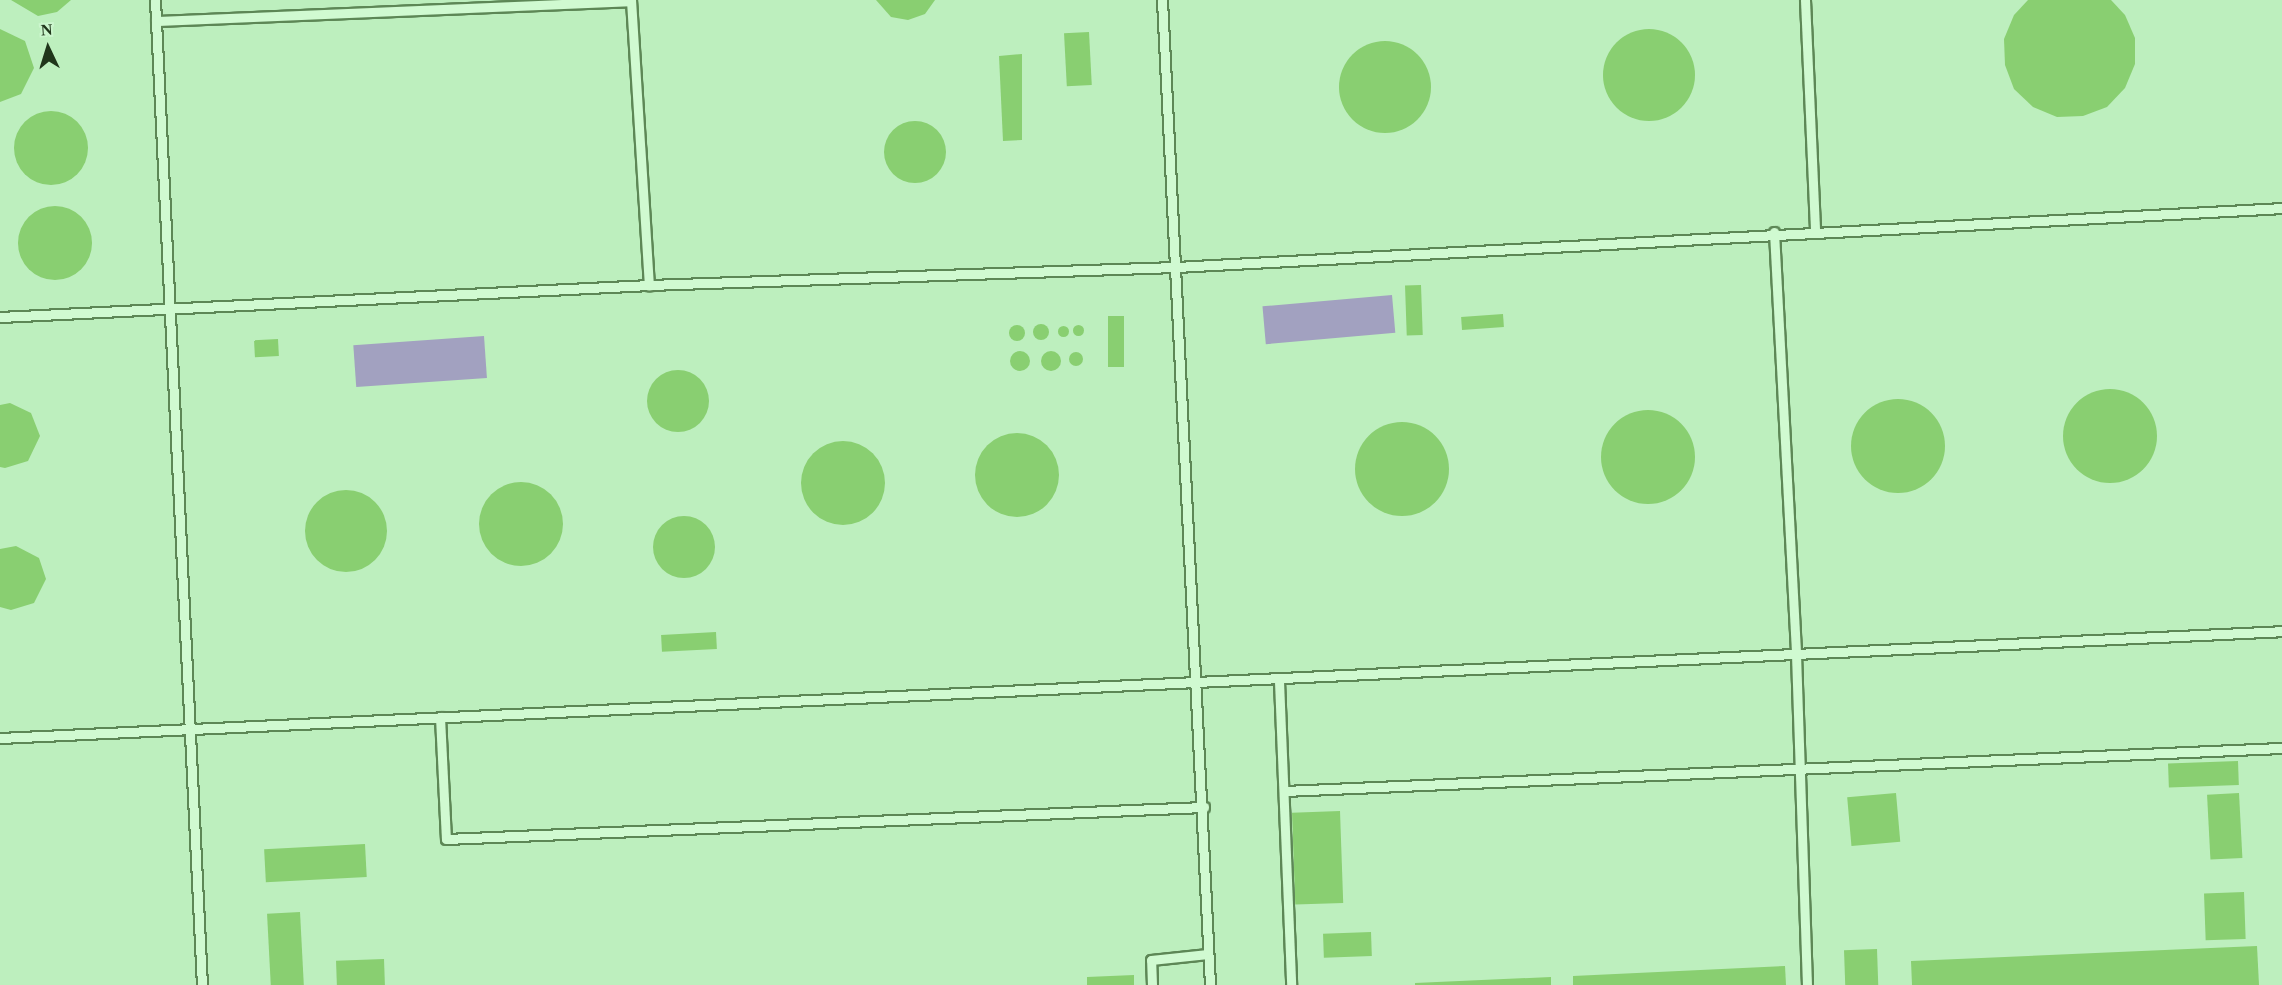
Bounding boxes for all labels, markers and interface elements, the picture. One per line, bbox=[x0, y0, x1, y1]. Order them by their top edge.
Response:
north arrow bbox=[18, 18, 78, 78]
text: N bbox=[40, 21, 53, 38]

